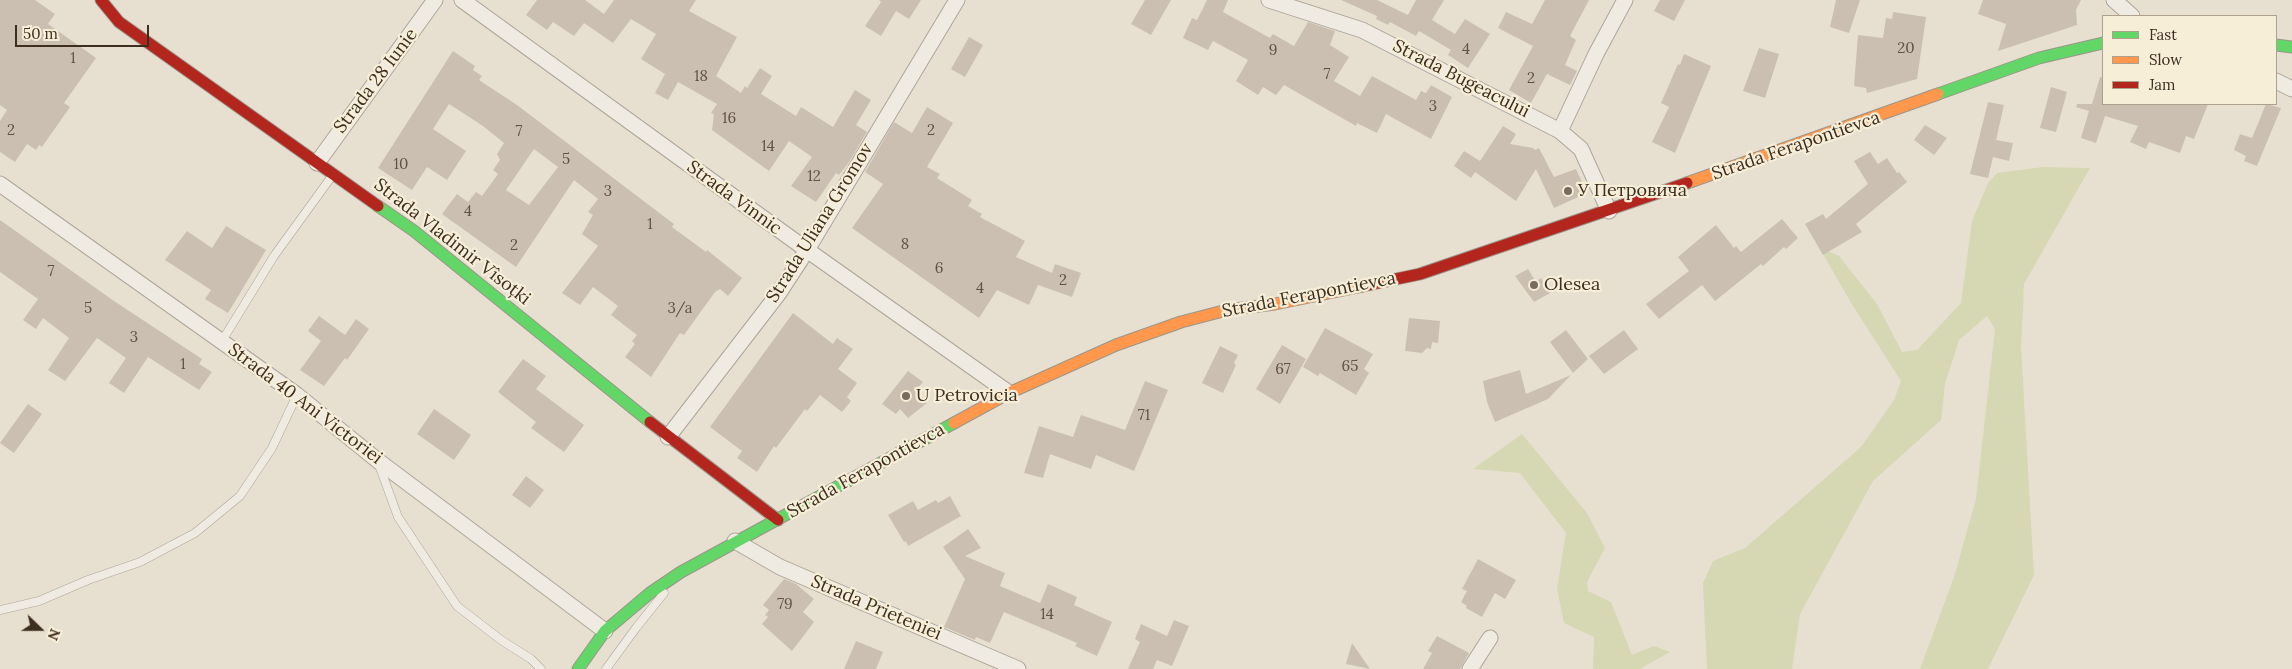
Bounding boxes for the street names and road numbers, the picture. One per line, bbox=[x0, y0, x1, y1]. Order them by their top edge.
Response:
street label: Strada 28 Iunie bbox=[330, 24, 422, 138]
street label: Strada Bugeacului bbox=[1389, 35, 1533, 123]
street label: Strada Ferapontievca bbox=[1709, 107, 1883, 185]
street label: Strada Uliana Gromov bbox=[762, 139, 878, 307]
street label: Strada Vinnic bbox=[682, 156, 786, 240]
street label: Strada Vladimir Vîsoțki bbox=[369, 174, 535, 310]
street label: Strada Ferapontievca bbox=[1220, 268, 1398, 322]
street label: Strada 40 Ani Victoriei bbox=[224, 339, 386, 469]
street label: Strada Ferapontievca bbox=[783, 419, 949, 523]
street label: Strada Prieteniei bbox=[807, 571, 945, 645]

